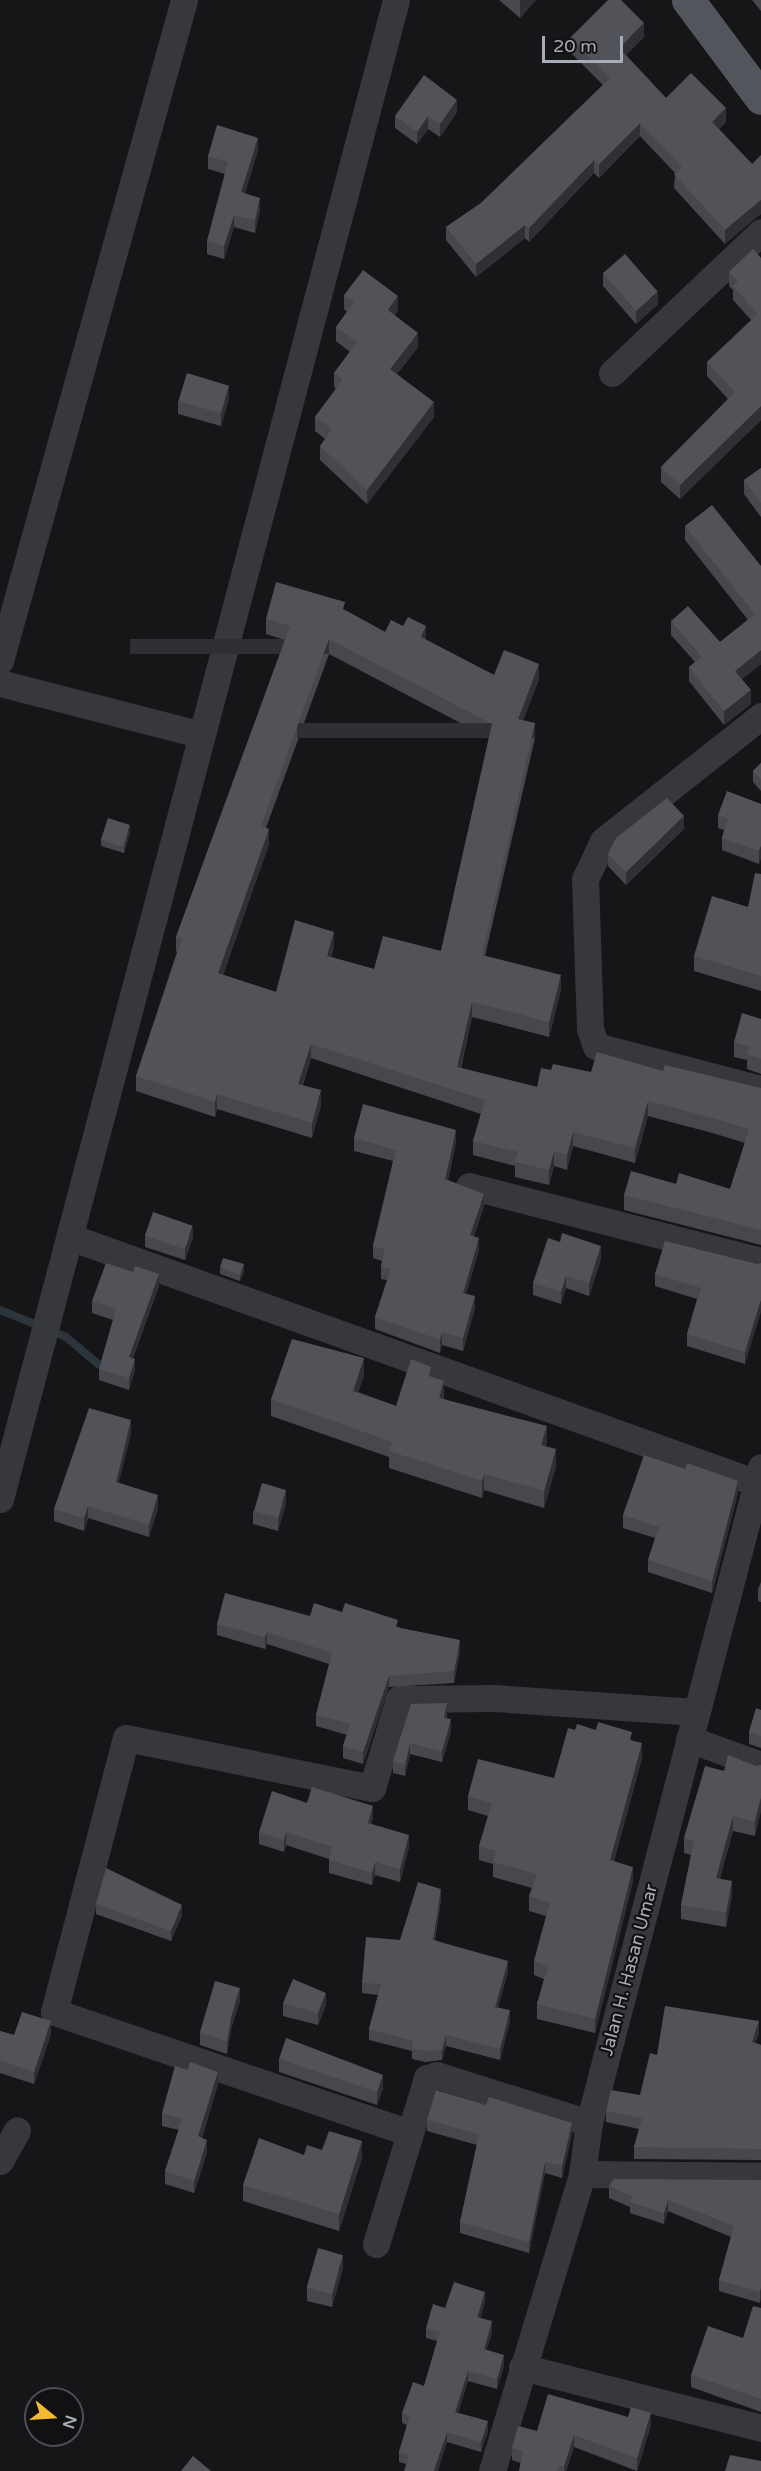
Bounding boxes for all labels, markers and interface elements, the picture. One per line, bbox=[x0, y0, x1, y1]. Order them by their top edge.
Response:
scale bar bbox=[545, 24, 626, 62]
text: 20 m bbox=[553, 35, 597, 57]
street label: Jalan H. Hasan Umar bbox=[596, 1882, 662, 2058]
north arrow bbox=[24, 2387, 84, 2447]
text: N bbox=[58, 2413, 81, 2431]

